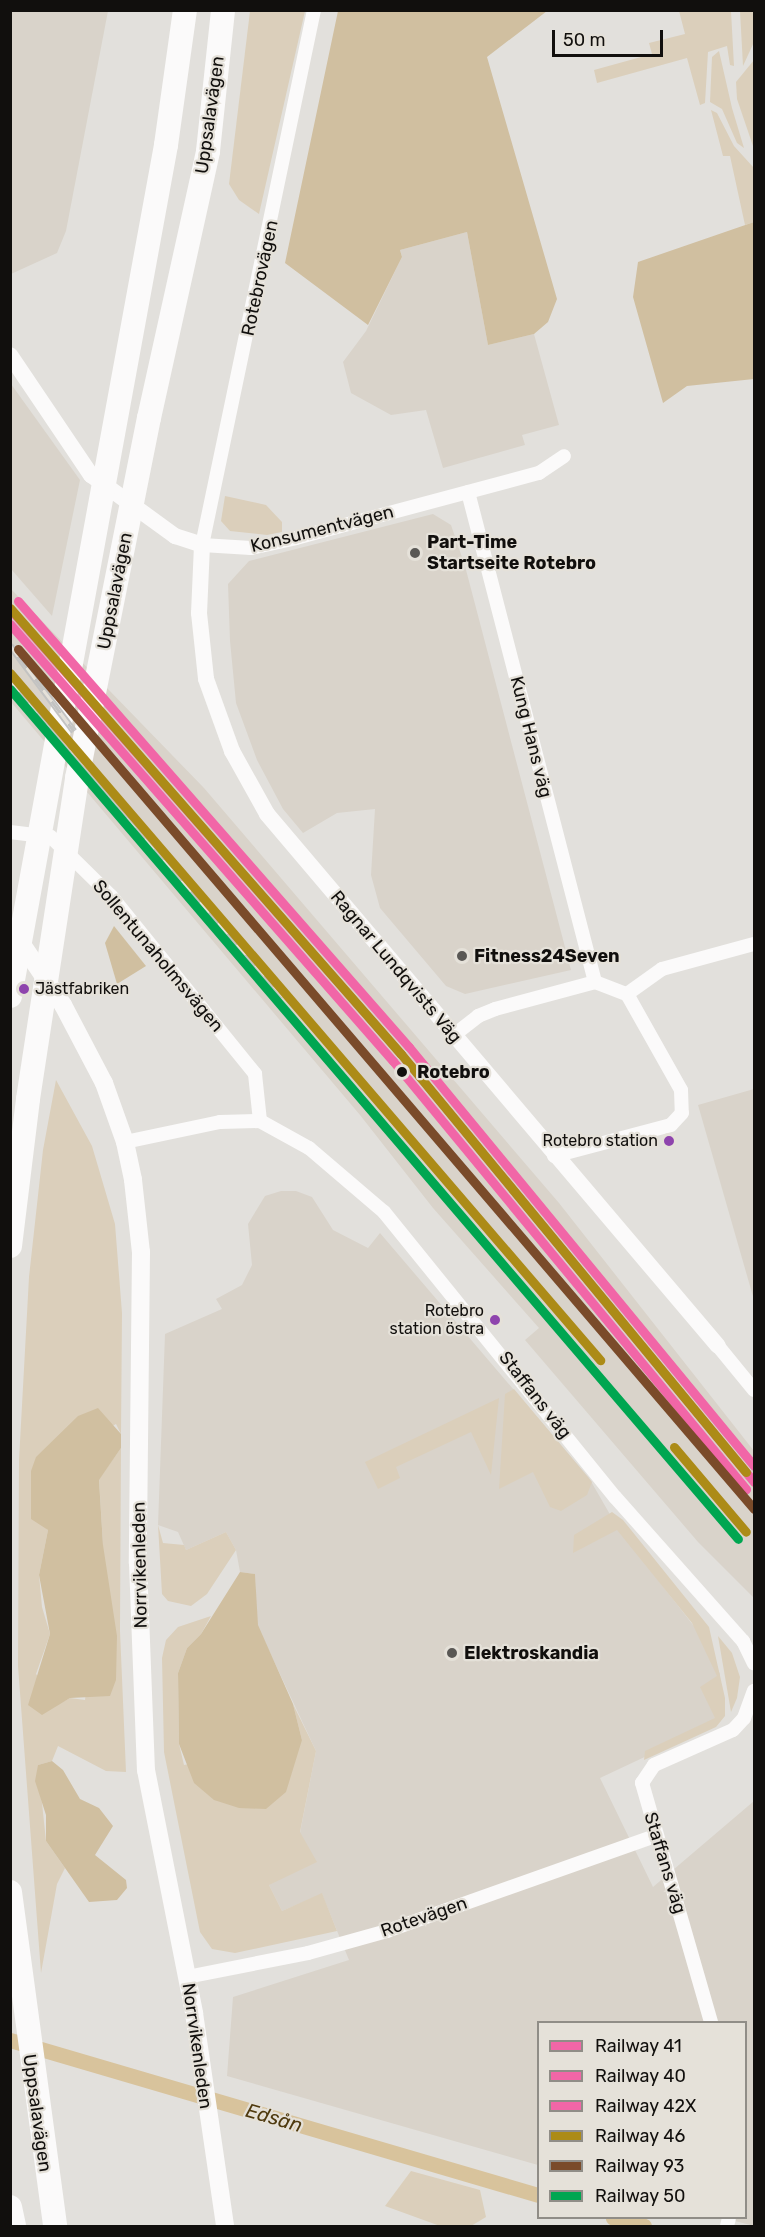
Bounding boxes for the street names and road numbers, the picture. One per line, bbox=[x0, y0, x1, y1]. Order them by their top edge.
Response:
street label: Uppsalavägen bbox=[191, 55, 229, 175]
street label: Rotebrovägen bbox=[237, 218, 283, 338]
street label: Konsumentvägen bbox=[248, 501, 396, 557]
street label: Uppsalavägen bbox=[93, 531, 137, 651]
street label: Kung Hans väg bbox=[505, 674, 557, 800]
street label: Sollentunaholmsvägen bbox=[88, 876, 228, 1036]
street label: Ragnar Lundqvists Väg bbox=[326, 886, 466, 1048]
street label: Staffans väg bbox=[494, 1347, 576, 1443]
street label: Norrvikenleden bbox=[128, 1501, 152, 1629]
street label: Staffans väg bbox=[639, 1810, 691, 1916]
street label: Rotevägen bbox=[378, 1892, 470, 1942]
street label: Norrvikenleden bbox=[177, 1982, 217, 2110]
street label: Uppsalavägen bbox=[18, 2053, 56, 2173]

